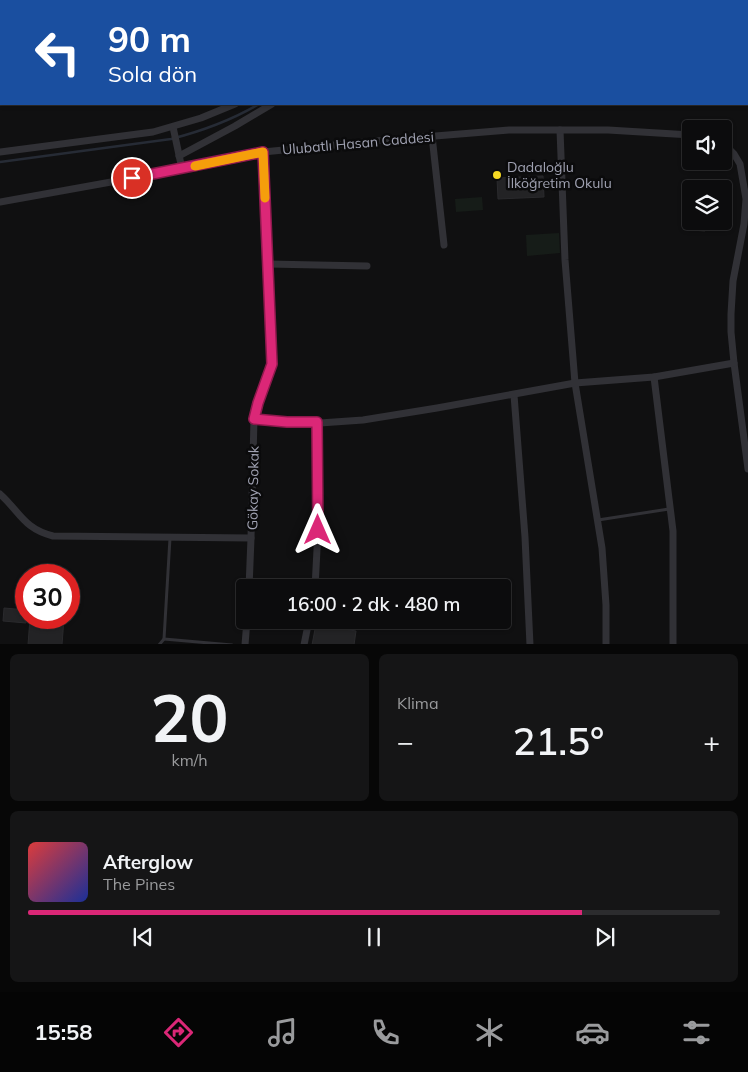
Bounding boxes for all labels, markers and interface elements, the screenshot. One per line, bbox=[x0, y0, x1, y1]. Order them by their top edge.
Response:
text: 90 m bbox=[108, 17, 191, 61]
icon: left bbox=[25, 20, 90, 85]
text: Sola dön bbox=[108, 60, 197, 88]
map controls bbox=[682, 120, 732, 230]
button: sound bbox=[682, 120, 732, 170]
street label: Ulubatlı Hasan Caddesi bbox=[281, 127, 435, 159]
pin bbox=[111, 157, 153, 199]
place label: Dadaloğlu İlköğretim Okulu bbox=[507, 158, 612, 192]
icon: arrive bbox=[118, 164, 146, 192]
marker: Dadaloğlu İlköğretim Okulu bbox=[491, 169, 503, 181]
button: layers bbox=[682, 180, 732, 230]
street label: Gökay Sokak bbox=[243, 445, 263, 530]
position arrow bbox=[291, 503, 343, 555]
speed limit sign: 30 bbox=[15, 564, 80, 629]
text: 16:00 · 2 dk · 480 m bbox=[287, 592, 460, 616]
text: 20 bbox=[150, 677, 229, 758]
text: Klima bbox=[397, 693, 439, 713]
text: 21.5° bbox=[513, 717, 604, 765]
text: − bbox=[397, 724, 414, 759]
text: + bbox=[703, 724, 720, 759]
text: km/h bbox=[171, 750, 208, 770]
text: Afterglow bbox=[103, 850, 193, 874]
text: The Pines bbox=[103, 874, 175, 894]
icon: previous bbox=[129, 923, 157, 951]
icon: pause bbox=[360, 923, 388, 951]
icon: next bbox=[591, 923, 619, 951]
icon: directions bbox=[161, 1015, 196, 1050]
icon: music bbox=[265, 1015, 300, 1050]
icon: phone bbox=[368, 1015, 403, 1050]
icon: climate bbox=[472, 1015, 507, 1050]
icon: car bbox=[575, 1015, 610, 1050]
icon: filters bbox=[679, 1015, 714, 1050]
text: 15:58 bbox=[34, 1018, 93, 1046]

